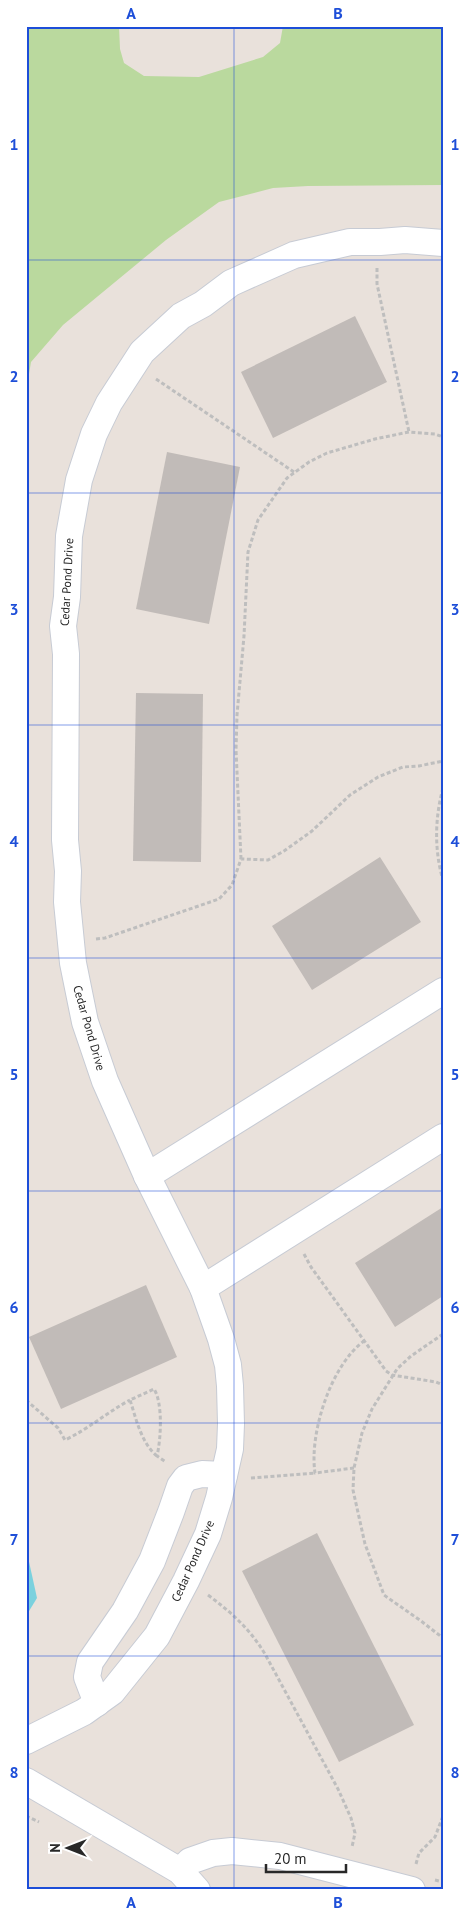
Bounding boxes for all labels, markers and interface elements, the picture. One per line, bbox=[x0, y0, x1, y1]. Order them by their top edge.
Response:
text: A bbox=[126, 3, 136, 23]
text: B bbox=[333, 3, 343, 23]
text: 1 bbox=[9, 134, 19, 154]
text: 1 bbox=[450, 134, 460, 154]
text: 2 bbox=[9, 366, 19, 386]
text: 2 bbox=[450, 366, 460, 386]
street label: Cedar Pond Drive bbox=[57, 538, 76, 626]
text: 3 bbox=[9, 599, 19, 619]
text: 3 bbox=[450, 599, 460, 619]
text: 4 bbox=[9, 831, 19, 851]
text: 4 bbox=[450, 831, 460, 851]
street label: Cedar Pond Drive bbox=[70, 983, 109, 1072]
text: 5 bbox=[9, 1064, 19, 1084]
text: 5 bbox=[450, 1064, 460, 1084]
text: 6 bbox=[9, 1297, 19, 1317]
text: 6 bbox=[450, 1297, 460, 1317]
street label: Cedar Pond Drive bbox=[168, 1518, 217, 1604]
text: 7 bbox=[9, 1529, 19, 1549]
text: 7 bbox=[450, 1529, 460, 1549]
text: 8 bbox=[9, 1762, 19, 1782]
text: 8 bbox=[450, 1762, 460, 1782]
north arrow bbox=[42, 1824, 92, 1874]
scale bar bbox=[266, 1841, 346, 1873]
text: N bbox=[46, 1843, 64, 1853]
text: 20 m bbox=[274, 1849, 307, 1868]
text: A bbox=[126, 1892, 136, 1912]
text: B bbox=[333, 1892, 343, 1912]

